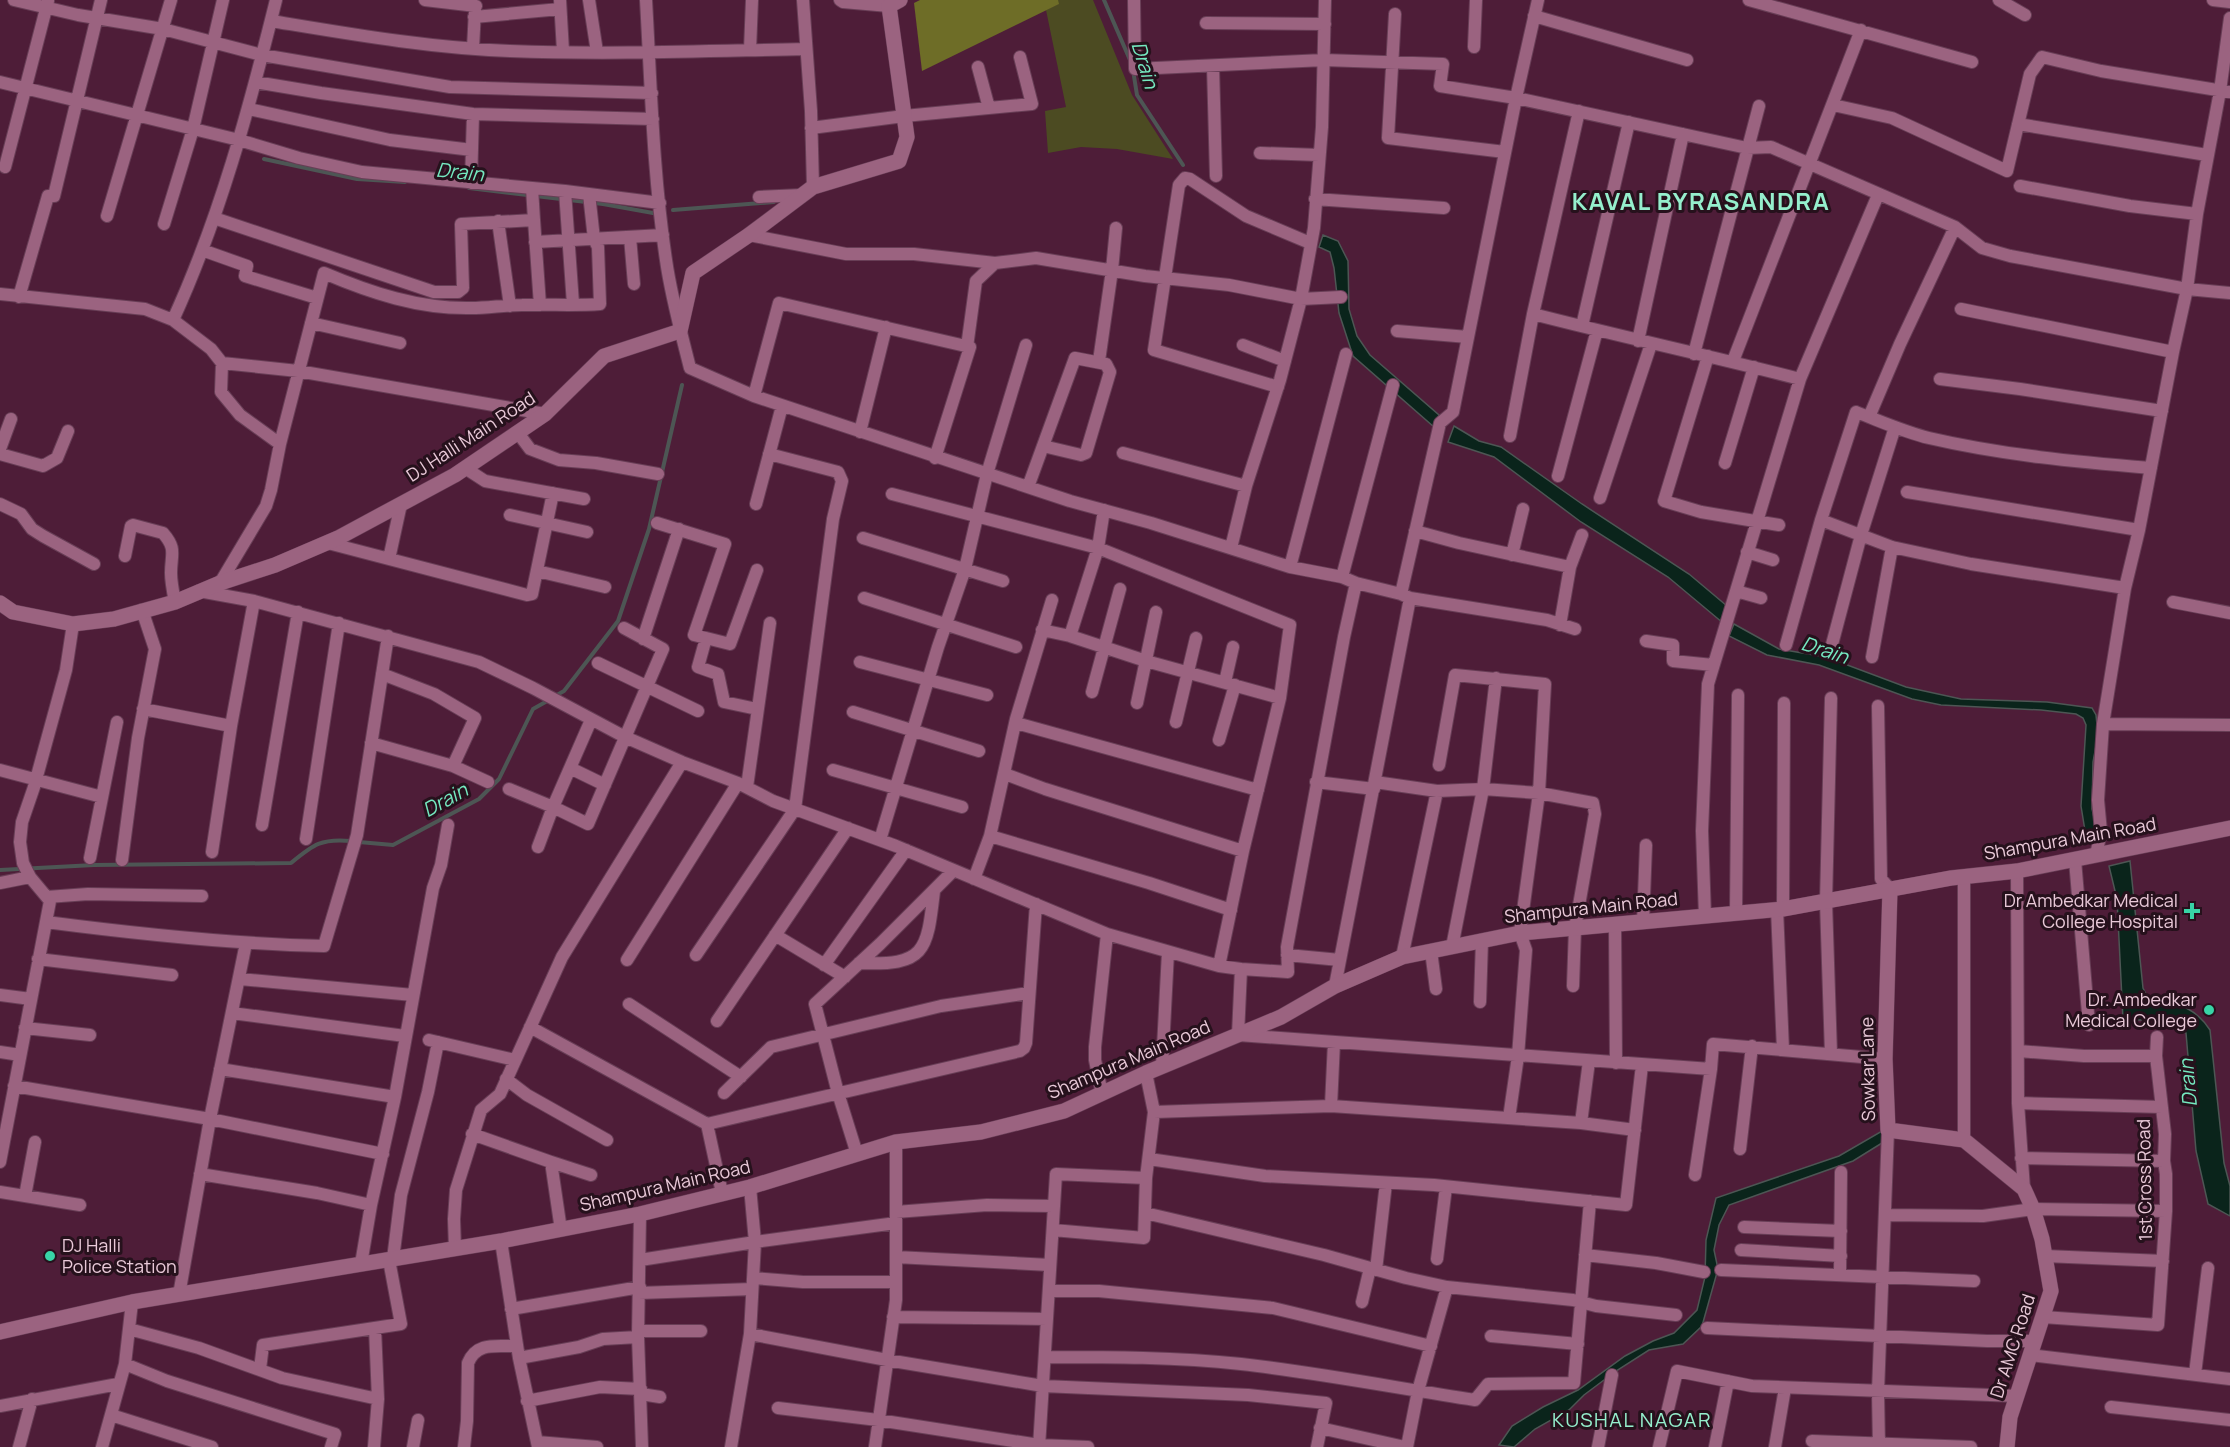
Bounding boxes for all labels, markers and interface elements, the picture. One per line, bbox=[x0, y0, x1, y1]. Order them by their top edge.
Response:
water label: Drain bbox=[1126, 38, 1166, 93]
water label: Drain bbox=[435, 156, 486, 188]
district label: KAVAL BYRASANDRA bbox=[1572, 184, 1830, 217]
street label: DJ Halli Main Road bbox=[402, 386, 539, 487]
water label: Drain bbox=[1798, 629, 1853, 670]
water label: Drain bbox=[417, 776, 473, 823]
street label: Shampura Main Road bbox=[1982, 811, 2158, 865]
street label: Shampura Main Road bbox=[1503, 886, 1679, 928]
place label: Dr Ambedkar Medical College Hospital bbox=[2004, 888, 2178, 933]
marker: Dr Ambedkar Medical College Hospital bbox=[2183, 902, 2201, 920]
place label: Dr. Ambedkar Medical College bbox=[2065, 987, 2198, 1032]
marker: Dr. Ambedkar Medical College bbox=[2202, 1003, 2216, 1017]
street label: Shampura Main Road bbox=[1044, 1014, 1214, 1104]
street label: Sowkar Lane bbox=[1854, 1017, 1880, 1122]
water label: Drain bbox=[2172, 1057, 2203, 1108]
street label: 1st Cross Road bbox=[2131, 1119, 2157, 1241]
street label: Shampura Main Road bbox=[577, 1154, 752, 1216]
place label: DJ Halli Police Station bbox=[62, 1233, 177, 1278]
marker: DJ Halli Police Station bbox=[43, 1249, 57, 1263]
street label: Dr AMC Road bbox=[1984, 1291, 2040, 1401]
district label: KUSHAL NAGAR bbox=[1552, 1406, 1712, 1433]

